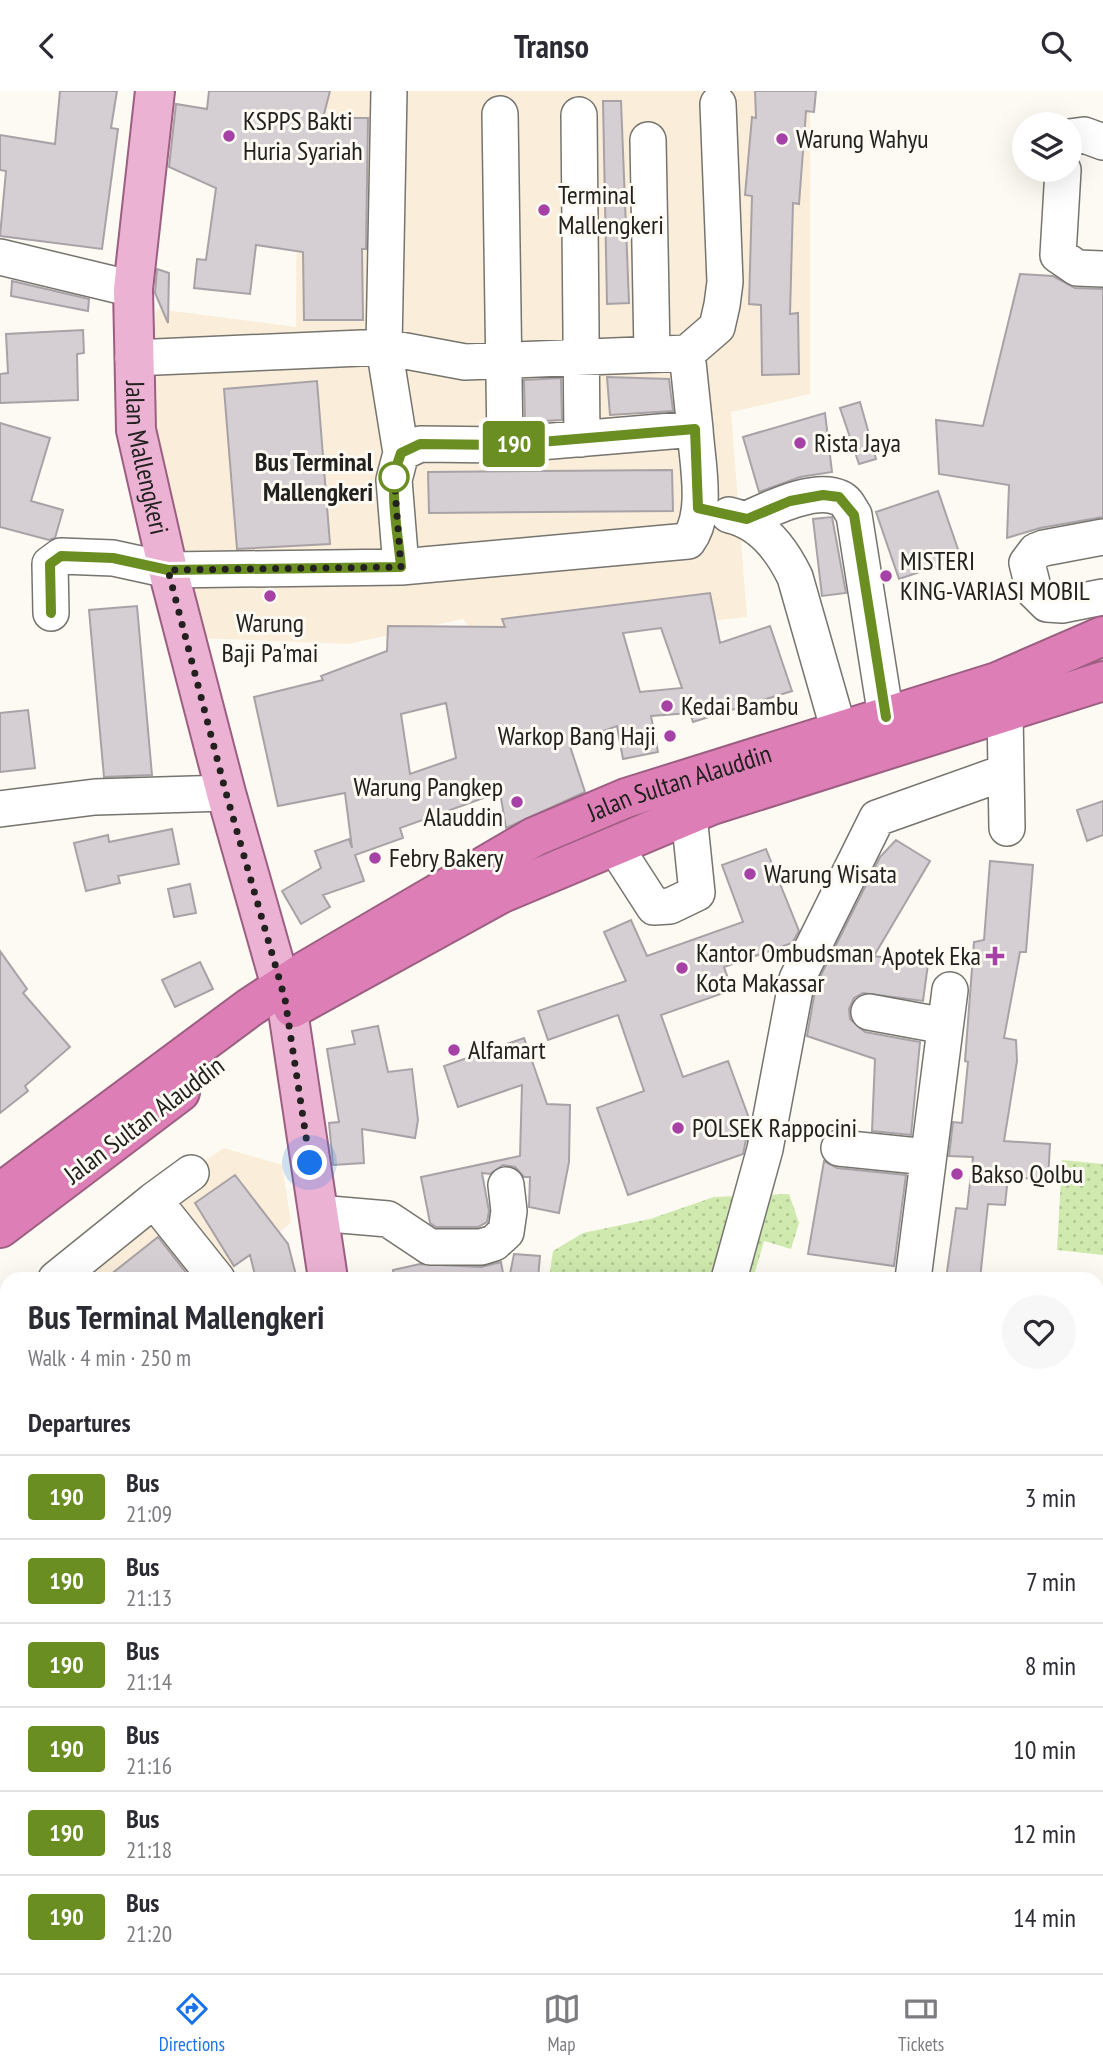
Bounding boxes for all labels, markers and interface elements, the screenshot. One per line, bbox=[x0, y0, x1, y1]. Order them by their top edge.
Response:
text: Transo bbox=[514, 25, 589, 67]
icon: back bbox=[28, 27, 66, 65]
icon: search bbox=[1037, 27, 1075, 65]
place label: KSPPS Bakti Huria Syariah bbox=[243, 104, 363, 167]
map controls bbox=[1012, 112, 1082, 182]
button: layers bbox=[1012, 112, 1082, 182]
place label: Warung Wahyu bbox=[796, 122, 929, 155]
marker: KSPPS Bakti Huria Syariah bbox=[221, 128, 237, 144]
marker: Warung Wahyu bbox=[774, 131, 790, 147]
place label: Terminal Mallengkeri bbox=[558, 178, 664, 241]
marker: Terminal Mallengkeri bbox=[536, 202, 552, 218]
street label: Jalan Mallengkeri bbox=[119, 379, 176, 538]
line badge: 190 bbox=[474, 421, 554, 467]
place label: Rista Jaya bbox=[814, 426, 901, 459]
text: 190 bbox=[497, 428, 531, 459]
marker: Rista Jaya bbox=[792, 435, 808, 451]
place label: Bus Terminal Mallengkeri bbox=[255, 445, 374, 508]
marker: Bus Terminal Mallengkeri bbox=[379, 462, 409, 492]
place label: MISTERI KING-VARIASI MOBIL bbox=[900, 544, 1090, 607]
marker: MISTERI KING-VARIASI MOBIL bbox=[878, 568, 894, 584]
marker: Warung Baji Pa'mai bbox=[262, 588, 278, 604]
place label: Warung Baji Pa'mai bbox=[222, 606, 318, 669]
place label: Kedai Bambu bbox=[681, 689, 799, 722]
marker: Kedai Bambu bbox=[659, 698, 675, 714]
place label: Warkop Bang Haji bbox=[498, 719, 656, 752]
marker: Warkop Bang Haji bbox=[662, 728, 678, 744]
street label: Jalan Sultan Alauddin bbox=[581, 737, 775, 829]
place label: Warung Pangkep Alauddin bbox=[353, 770, 503, 833]
marker: Warung Pangkep Alauddin bbox=[509, 794, 525, 810]
place label: Febry Bakery bbox=[389, 841, 504, 874]
marker: Febry Bakery bbox=[367, 850, 383, 866]
place label: Warung Wisata bbox=[764, 857, 897, 890]
marker: Warung Wisata bbox=[742, 866, 758, 882]
place label: Kantor Ombudsman Kota Makassar bbox=[696, 936, 873, 999]
place label: Apotek Eka bbox=[882, 939, 981, 972]
marker: Apotek Eka bbox=[987, 948, 1003, 964]
marker: Kantor Ombudsman Kota Makassar bbox=[674, 960, 690, 976]
place label: Alfamart bbox=[468, 1033, 546, 1066]
marker: Alfamart bbox=[446, 1042, 462, 1058]
street label: Jalan Sultan Alauddin bbox=[56, 1049, 230, 1191]
place label: POLSEK Rappocini bbox=[692, 1111, 857, 1144]
marker: POLSEK Rappocini bbox=[670, 1120, 686, 1136]
your location bbox=[292, 1145, 327, 1180]
place label: Bakso Qolbu bbox=[971, 1157, 1083, 1190]
marker: Bakso Qolbu bbox=[949, 1166, 965, 1182]
text: Bus Terminal Mallengkeri bbox=[28, 1295, 324, 1338]
button: heart bbox=[1002, 1295, 1076, 1369]
text: Walk · 4 min · 250 m bbox=[28, 1343, 191, 1372]
text: Departures bbox=[28, 1406, 131, 1439]
text: Bus bbox=[126, 1466, 159, 1499]
text: 190 bbox=[49, 1481, 84, 1512]
text: 3 min bbox=[1025, 1481, 1076, 1514]
text: 21:09 bbox=[126, 1499, 172, 1528]
text: Bus bbox=[126, 1550, 159, 1583]
text: 190 bbox=[49, 1565, 84, 1596]
text: 7 min bbox=[1026, 1565, 1076, 1598]
text: 21:13 bbox=[126, 1583, 172, 1612]
text: Bus bbox=[126, 1634, 159, 1667]
text: 190 bbox=[49, 1649, 84, 1680]
text: 8 min bbox=[1025, 1649, 1076, 1682]
text: 21:14 bbox=[126, 1667, 172, 1696]
text: Bus bbox=[126, 1718, 159, 1751]
text: 190 bbox=[49, 1733, 84, 1764]
text: 10 min bbox=[1013, 1733, 1076, 1766]
text: 21:16 bbox=[126, 1751, 172, 1780]
text: Bus bbox=[126, 1802, 159, 1835]
text: 190 bbox=[49, 1817, 84, 1848]
text: 12 min bbox=[1013, 1817, 1076, 1850]
text: 21:18 bbox=[126, 1835, 172, 1864]
text: Bus bbox=[126, 1886, 159, 1919]
text: 190 bbox=[49, 1901, 84, 1932]
text: 14 min bbox=[1013, 1901, 1076, 1934]
text: 21:20 bbox=[126, 1919, 172, 1948]
tab: Directions bbox=[159, 1990, 225, 2056]
tab: Map bbox=[543, 1990, 581, 2056]
tab: Tickets bbox=[898, 1990, 944, 2056]

